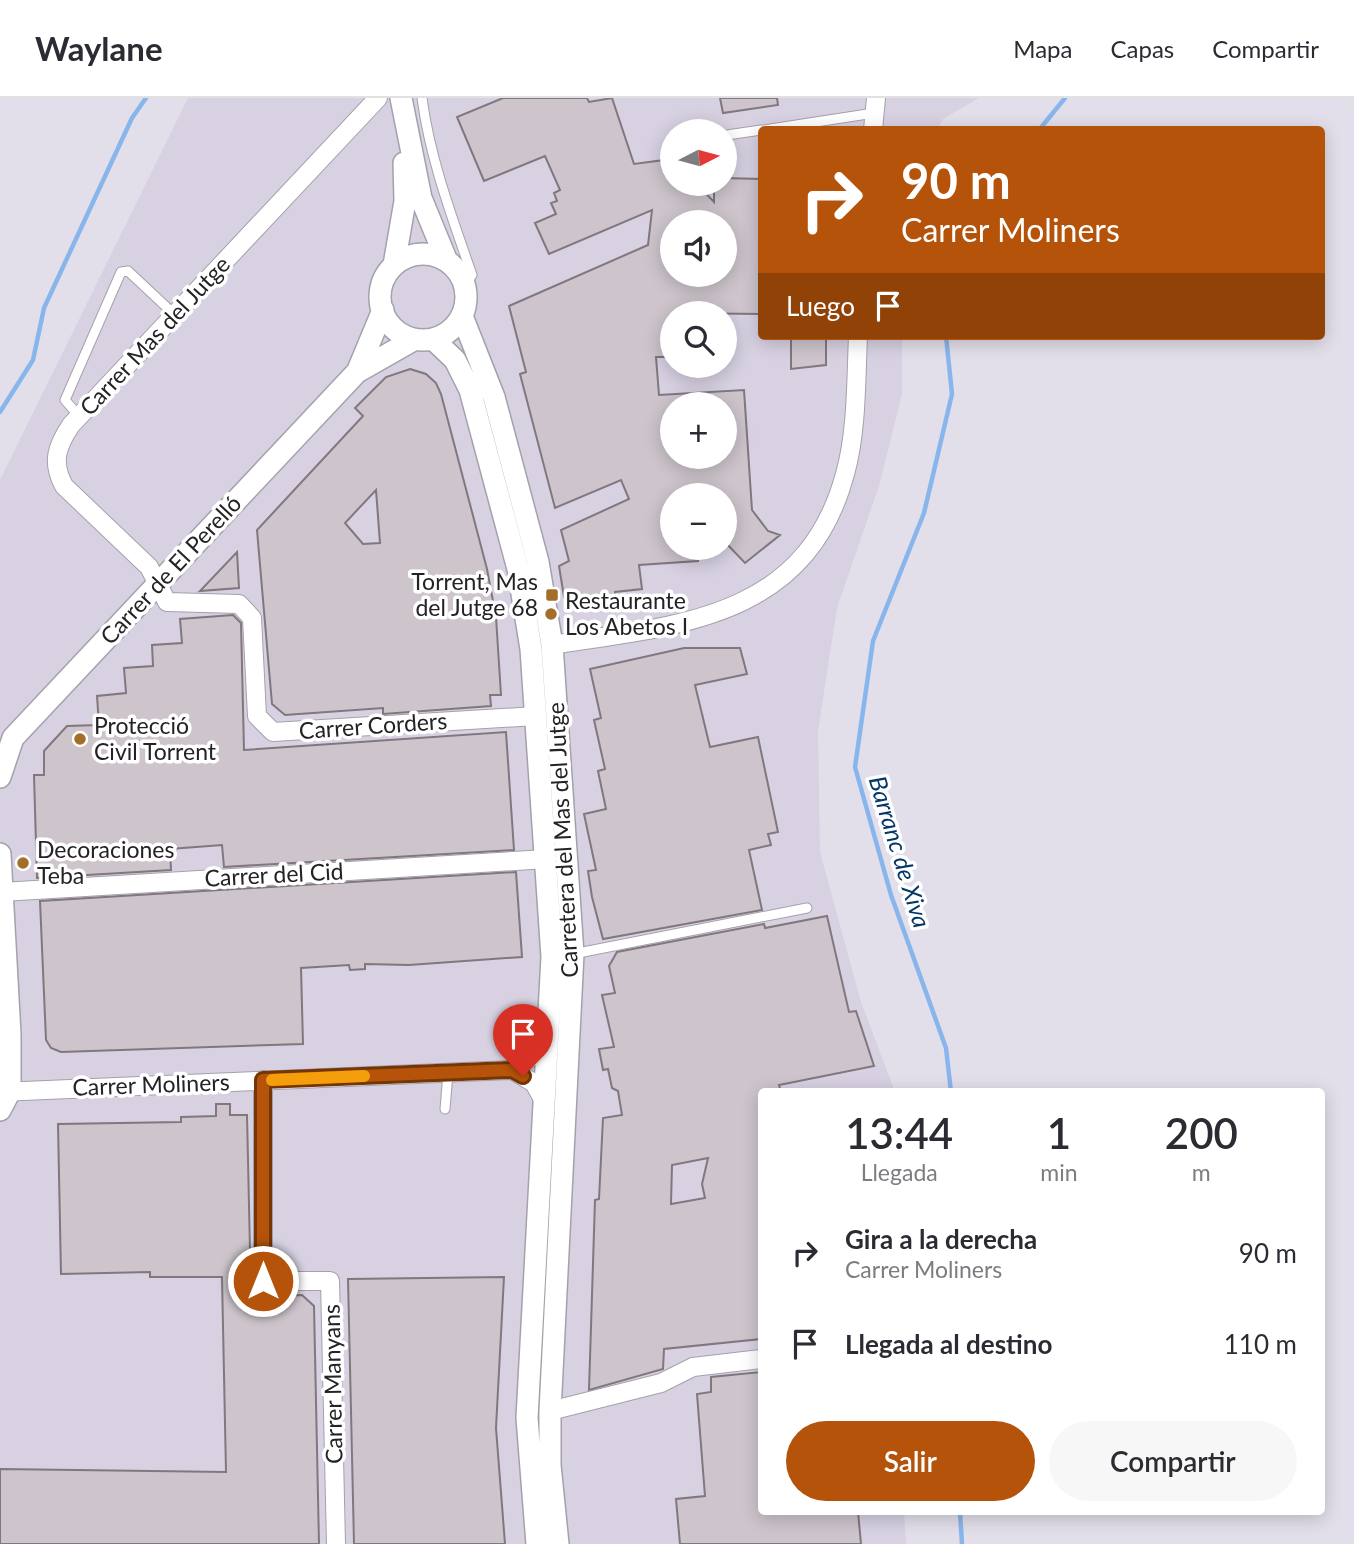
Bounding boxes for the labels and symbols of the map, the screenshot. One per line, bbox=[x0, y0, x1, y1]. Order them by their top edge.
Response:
north arrow bbox=[660, 119, 737, 196]
street label: Carrer Mas del Jutge bbox=[73, 250, 235, 421]
street label: Carrer de El Perelló bbox=[94, 489, 247, 650]
place label: Torrent, Mas del Jutge 68 bbox=[411, 567, 538, 621]
place label: Restaurante Los Abetos I bbox=[565, 586, 688, 640]
marker: Torrent, Mas del Jutge 68 bbox=[544, 587, 560, 603]
marker: Restaurante Los Abetos I bbox=[543, 606, 559, 622]
street label: Carretera del Mas del Jutge bbox=[541, 702, 583, 978]
street label: Carrer Corders bbox=[298, 706, 448, 744]
place label: Protecció Civil Torrent bbox=[94, 711, 217, 765]
marker: Protecció Civil Torrent bbox=[72, 731, 88, 747]
water label: Barranc de Xiva bbox=[864, 772, 937, 931]
place label: Decoraciones Teba bbox=[37, 835, 174, 889]
marker: Decoraciones Teba bbox=[15, 855, 31, 871]
street label: Carrer del Cid bbox=[204, 856, 344, 892]
pin bbox=[493, 1004, 553, 1076]
street label: Carrer Moliners bbox=[72, 1067, 230, 1101]
position arrow bbox=[226, 1244, 300, 1318]
street label: Carrer Manyans bbox=[317, 1304, 347, 1464]

